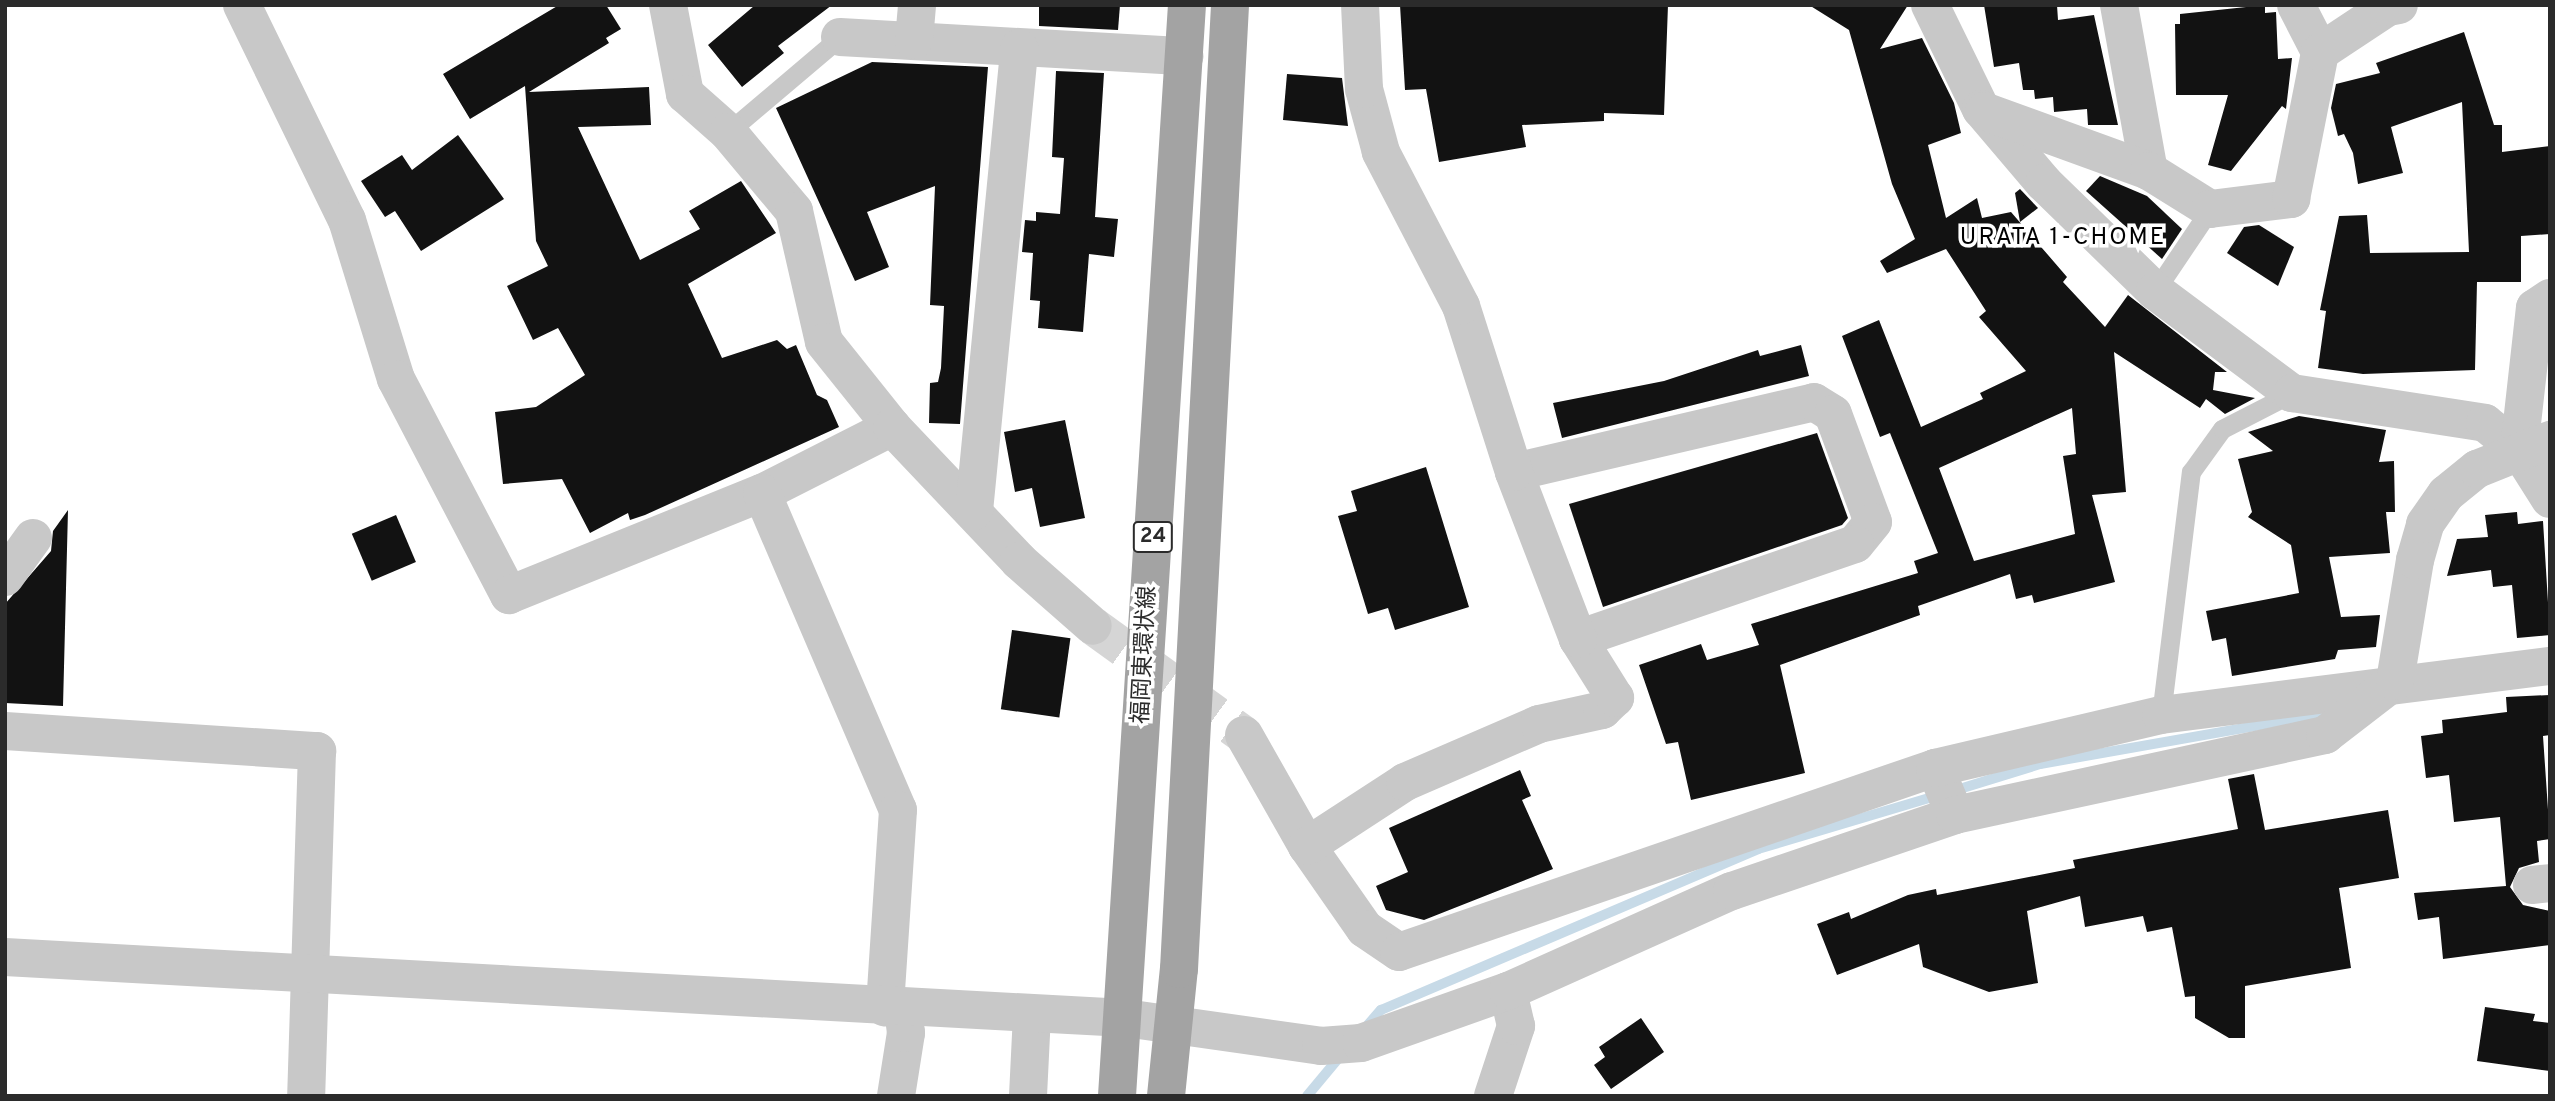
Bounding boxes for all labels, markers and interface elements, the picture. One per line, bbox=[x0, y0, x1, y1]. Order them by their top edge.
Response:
district label: URATA 1-CHOME bbox=[1961, 225, 2165, 253]
road number: 24 bbox=[1132, 520, 1174, 554]
street label: 福岡東環状線 bbox=[1129, 585, 1163, 725]

